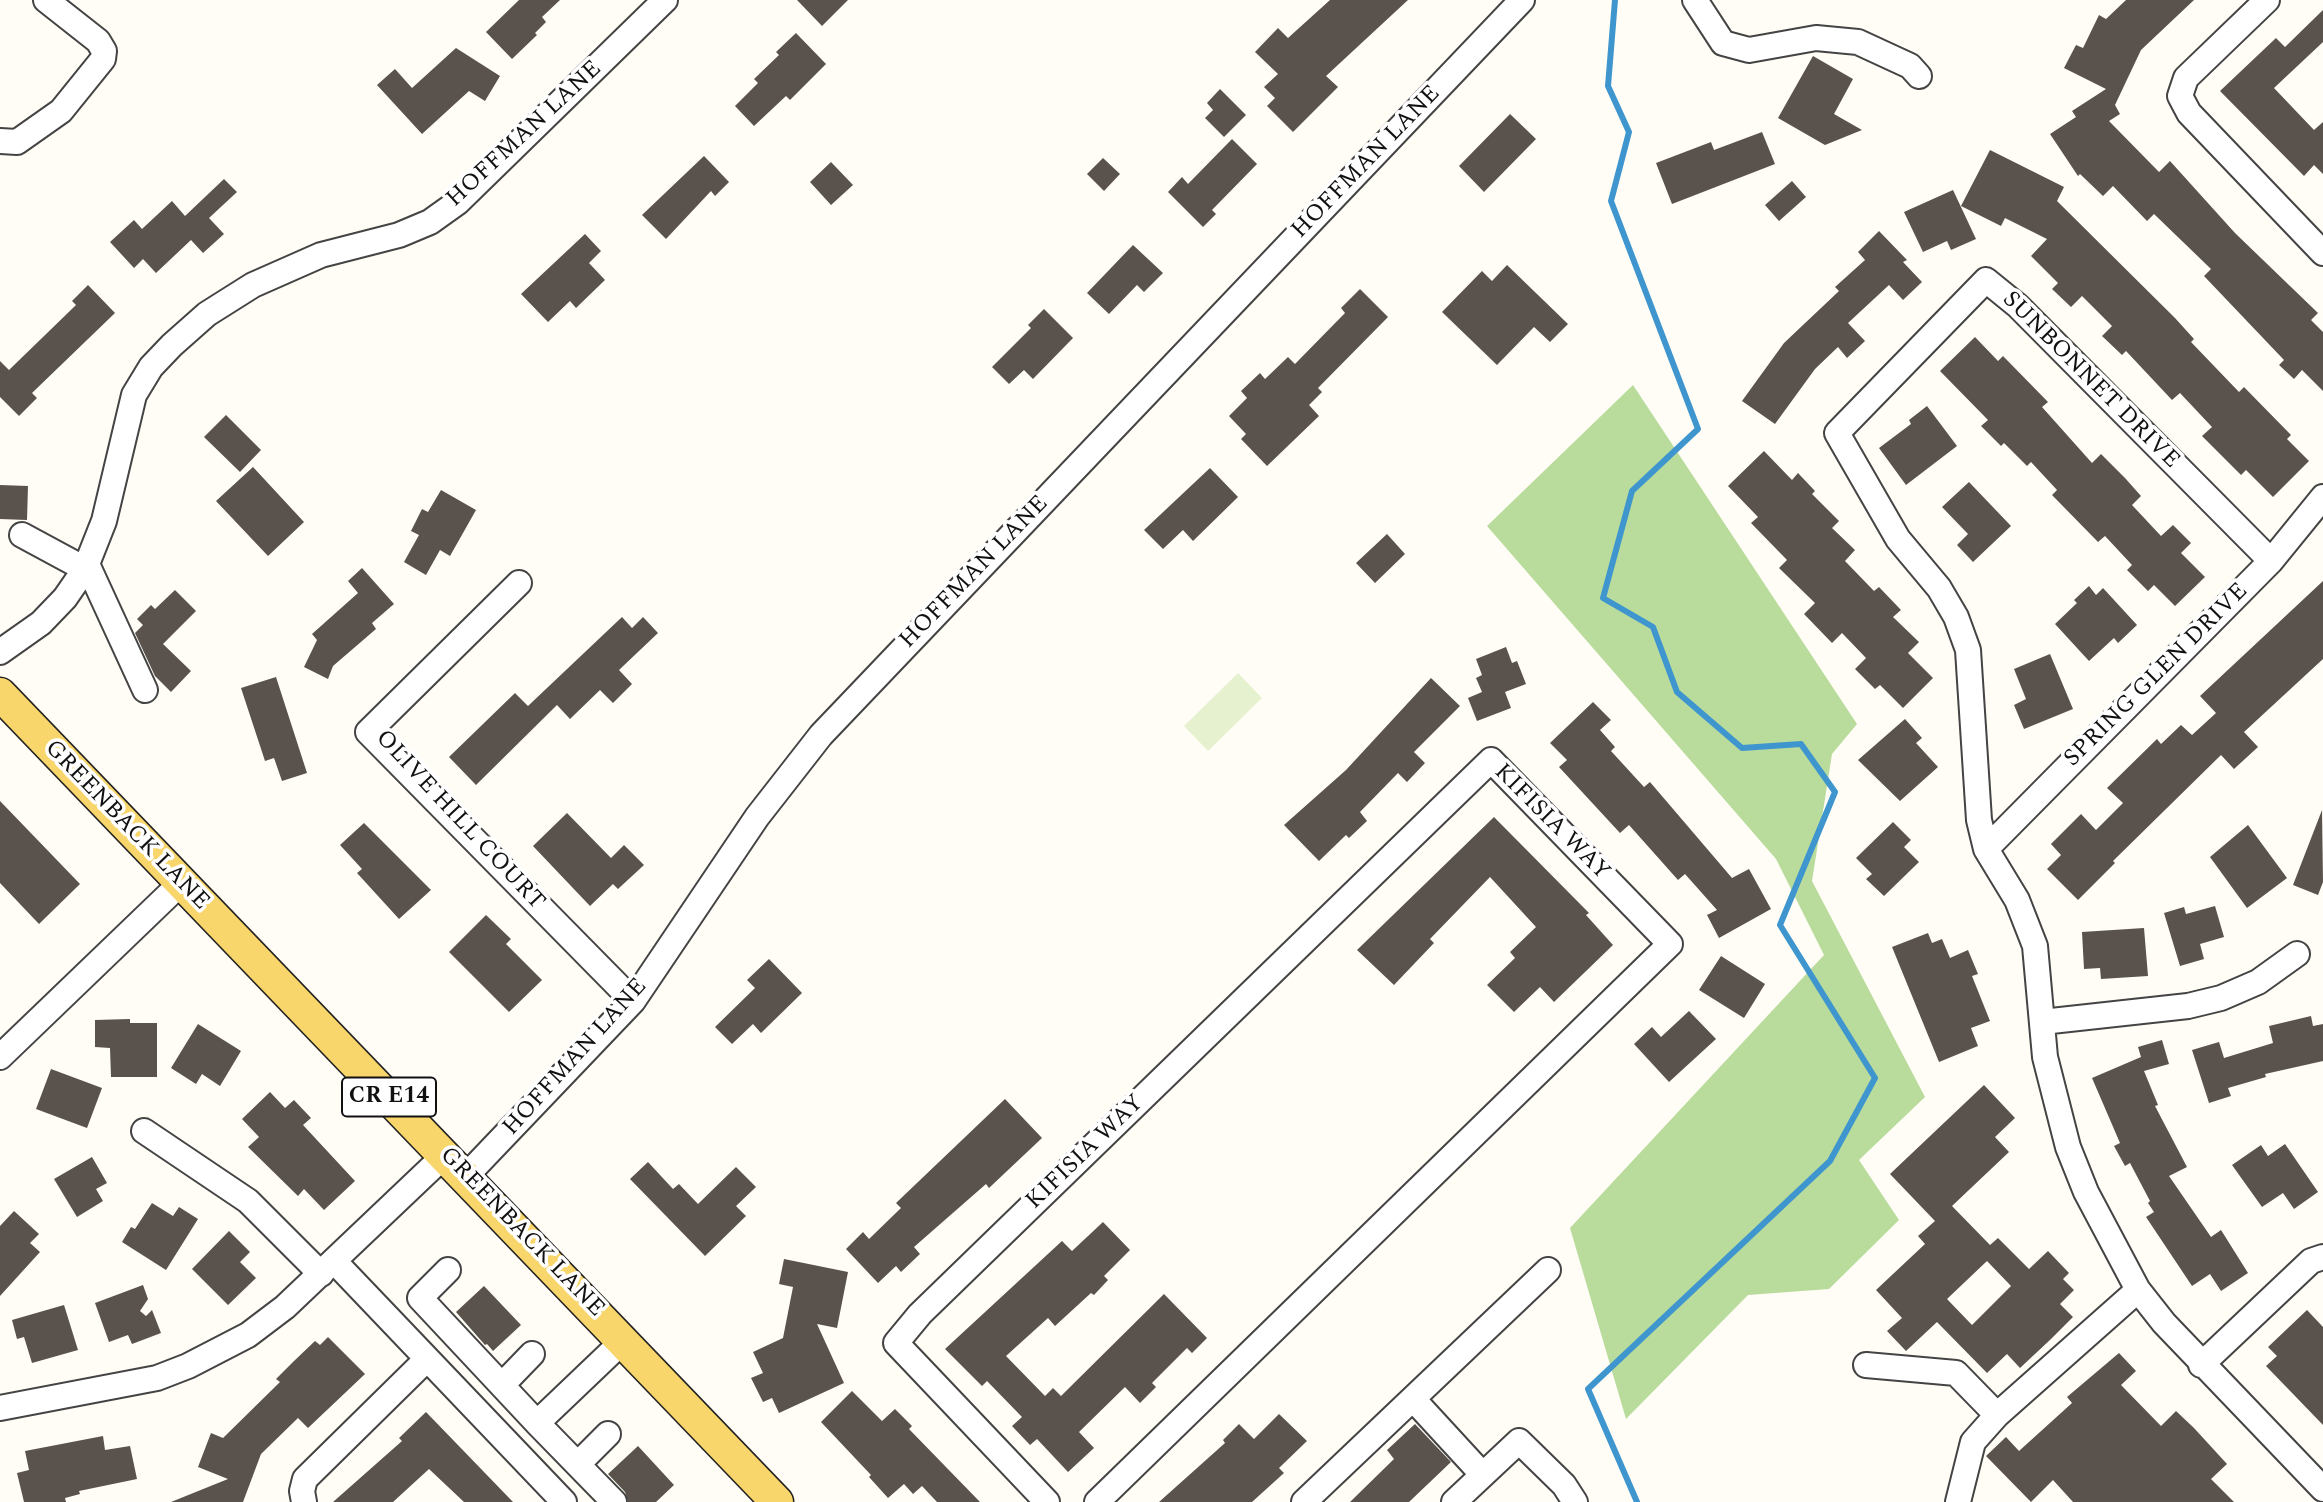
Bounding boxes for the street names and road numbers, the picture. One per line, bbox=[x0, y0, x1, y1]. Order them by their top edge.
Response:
street label: HOFFMAN LANE bbox=[441, 56, 609, 214]
street label: HOFFMAN LANE bbox=[1287, 80, 1447, 246]
street label: SUNBONNET DRIVE bbox=[1995, 286, 2185, 476]
street label: HOFFMAN LANE bbox=[895, 490, 1055, 656]
street label: SPRING GLEN DRIVE bbox=[2059, 578, 2255, 774]
street label: OLIVE HILL COURT bbox=[368, 725, 550, 917]
street label: GREENBACK LANE bbox=[37, 735, 215, 917]
street label: KIFISIA WAY bbox=[1487, 759, 1615, 887]
street label: HOFFMAN LANE bbox=[498, 973, 654, 1143]
road number: CR E14 bbox=[342, 1078, 436, 1116]
street label: KIFISIA WAY bbox=[1021, 1090, 1151, 1216]
street label: GREENBACK LANE bbox=[432, 1142, 610, 1324]

